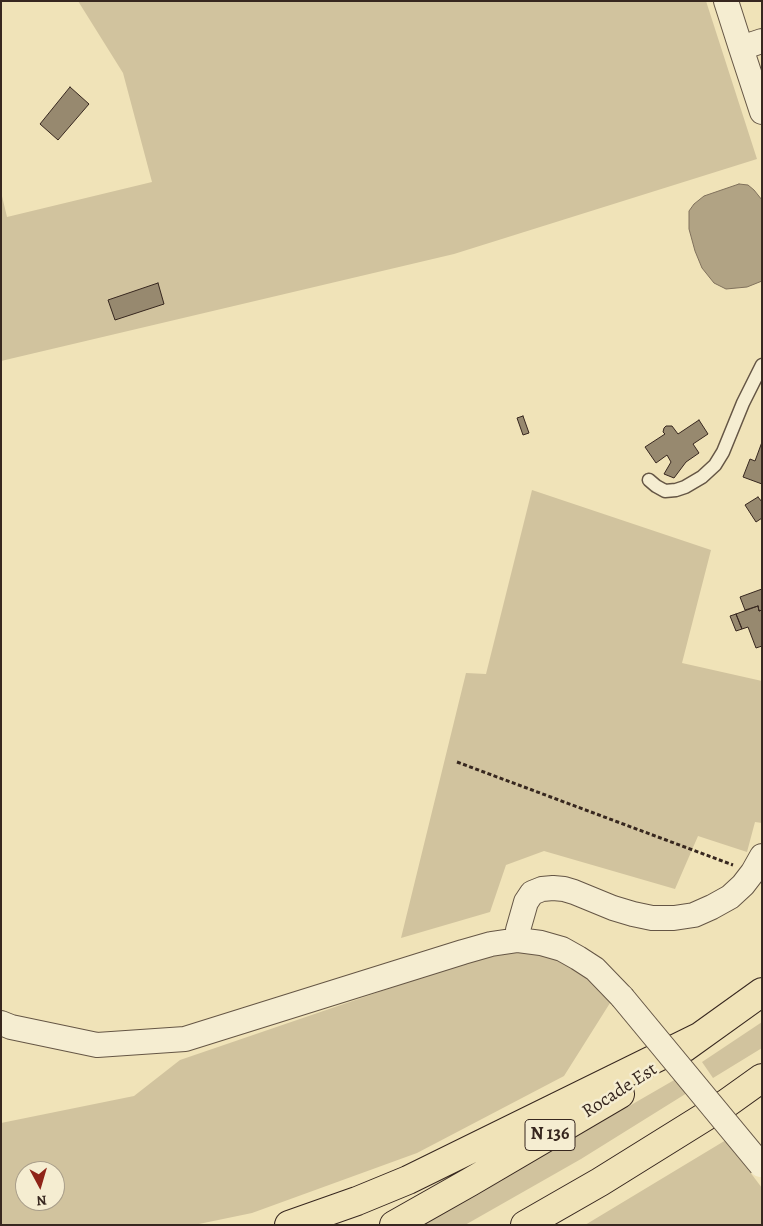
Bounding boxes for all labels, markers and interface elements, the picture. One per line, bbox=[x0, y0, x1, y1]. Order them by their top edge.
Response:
street label: Rocade Est bbox=[578, 1058, 662, 1124]
road number: N 136 bbox=[525, 1120, 575, 1150]
north arrow bbox=[15, 1161, 65, 1211]
text: N bbox=[35, 1190, 48, 1210]

